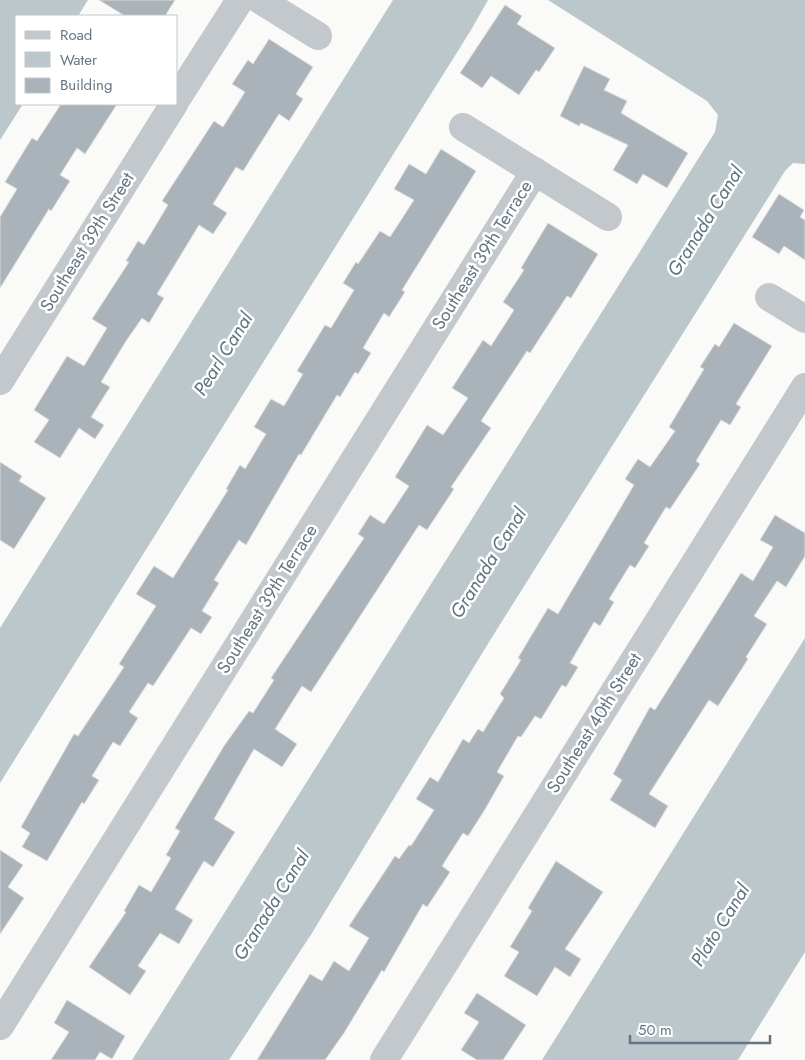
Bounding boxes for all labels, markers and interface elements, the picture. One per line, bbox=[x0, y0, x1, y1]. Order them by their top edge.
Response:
legend bbox=[15, 15, 178, 105]
text: Road bbox=[60, 24, 92, 46]
text: Water bbox=[60, 49, 98, 71]
text: Building bbox=[60, 74, 112, 96]
water label: Granada Canal bbox=[660, 160, 750, 281]
street label: Southeast 39th Street bbox=[34, 167, 141, 317]
street label: Southeast 39th Terrace bbox=[425, 175, 539, 335]
water label: Pearl Canal bbox=[187, 307, 260, 401]
water label: Granada Canal bbox=[443, 502, 533, 623]
street label: Southeast 39th Terrace bbox=[210, 519, 324, 679]
street label: Southeast 40th Street bbox=[540, 647, 648, 798]
water label: Granada Canal bbox=[226, 844, 316, 965]
water label: Plato Canal bbox=[684, 878, 756, 971]
scale bar bbox=[630, 1012, 770, 1044]
text: 50 m bbox=[638, 1019, 672, 1041]

